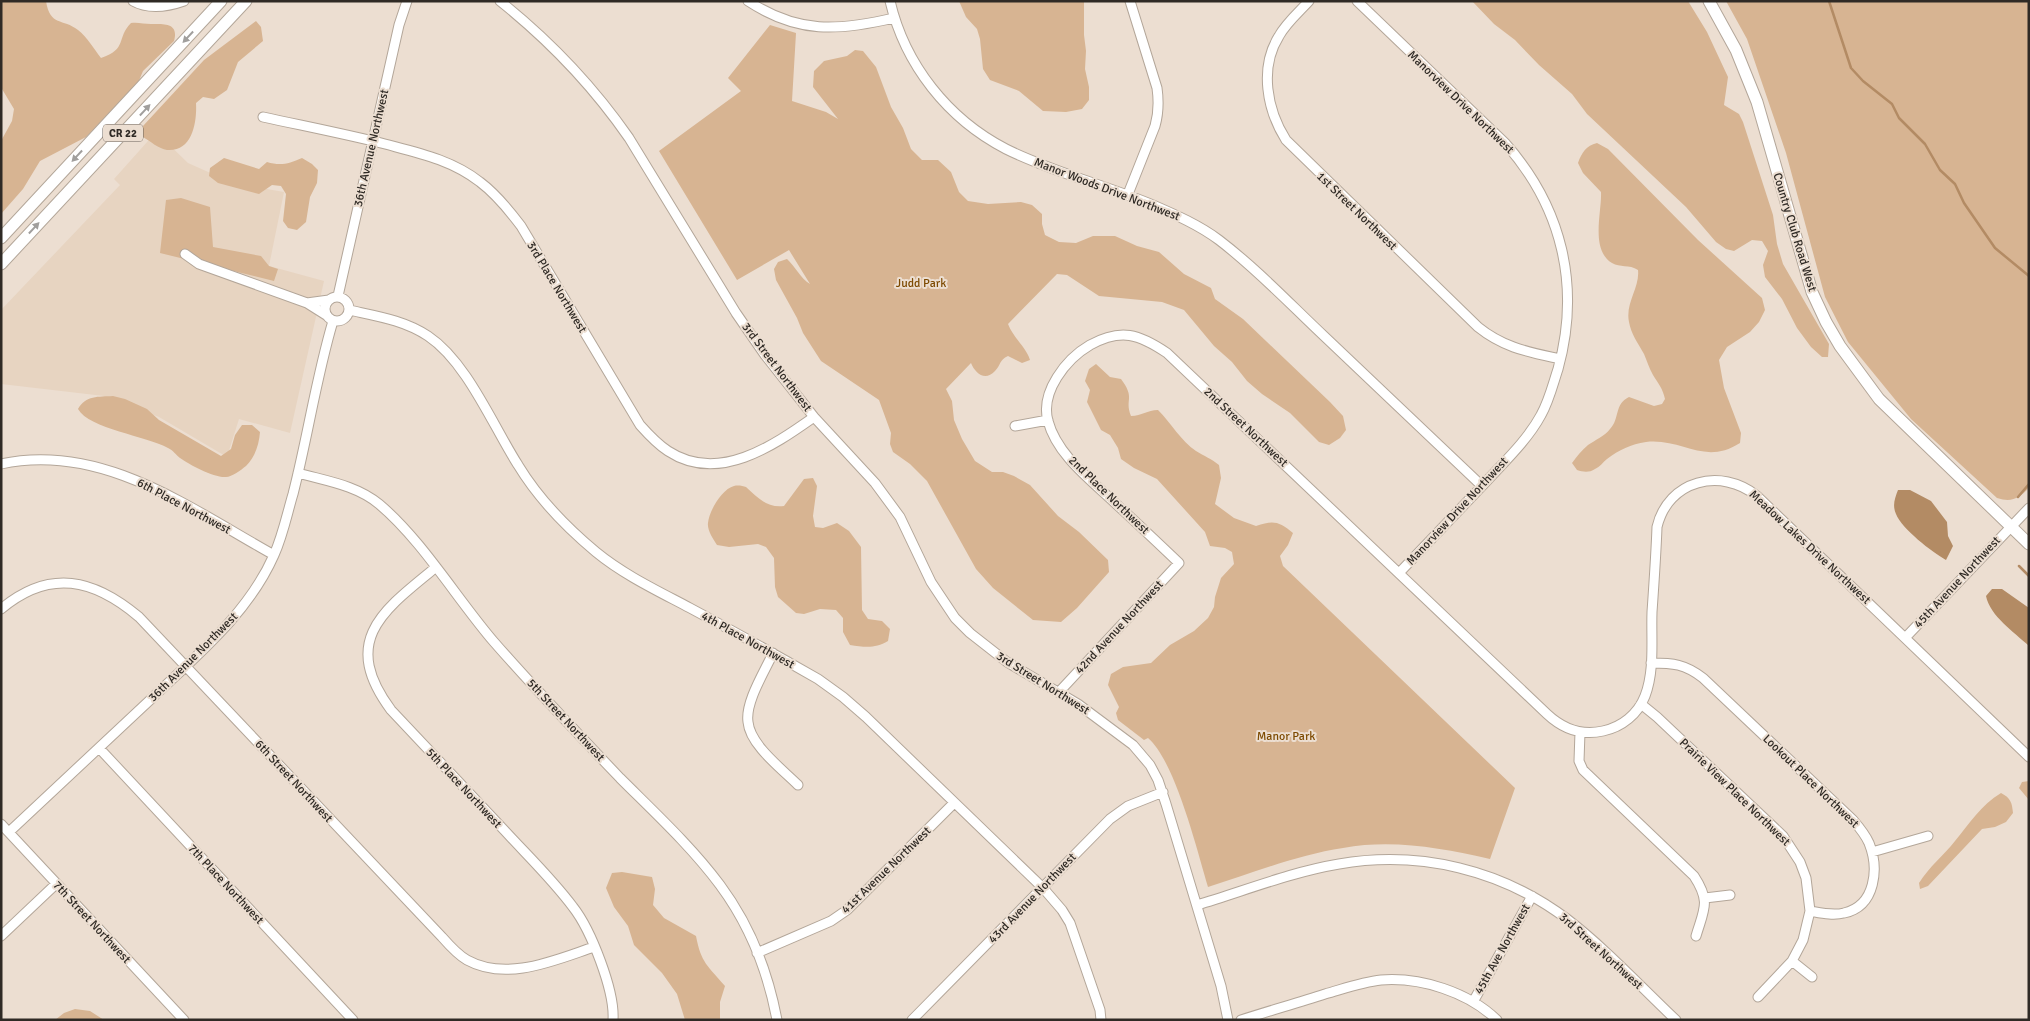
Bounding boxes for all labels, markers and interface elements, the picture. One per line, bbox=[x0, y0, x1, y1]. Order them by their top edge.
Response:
one-way arrow bbox=[182, 31, 194, 43]
street label: Manorview Drive Northwest bbox=[1404, 48, 1517, 157]
street label: 36th Avenue Northwest bbox=[351, 88, 392, 208]
one-way arrow bbox=[140, 103, 151, 116]
road number: CR 22 bbox=[103, 125, 143, 142]
one-way arrow bbox=[71, 150, 83, 162]
street label: Manor Woods Drive Northwest bbox=[1032, 155, 1182, 224]
street label: 1st Street Northwest bbox=[1313, 169, 1400, 254]
street label: Country Club Road West bbox=[1769, 171, 1820, 293]
one-way arrow bbox=[29, 222, 40, 235]
street label: 3rd Place Northwest bbox=[523, 239, 590, 336]
park label: Judd Park bbox=[896, 276, 946, 291]
street label: 3rd Street Northwest bbox=[738, 320, 815, 415]
street label: 2nd Street Northwest bbox=[1200, 385, 1291, 470]
street label: 2nd Place Northwest bbox=[1065, 453, 1152, 538]
street label: Manorview Drive Northwest bbox=[1403, 454, 1511, 568]
street label: 6th Place Northwest bbox=[134, 475, 233, 537]
street label: Meadow Lakes Drive Northwest bbox=[1746, 487, 1873, 608]
street label: 45th Avenue Northwest bbox=[1911, 533, 2004, 631]
street label: 42nd Avenue Northwest bbox=[1072, 578, 1167, 677]
street label: 4th Place Northwest bbox=[699, 609, 797, 672]
street label: 36th Avenue Northwest bbox=[146, 610, 241, 705]
street label: 3rd Street Northwest bbox=[993, 649, 1092, 718]
street label: 5th Street Northwest bbox=[524, 676, 608, 765]
park label: Manor Park bbox=[1257, 729, 1315, 744]
street label: Lookout Place Northwest bbox=[1759, 731, 1862, 831]
street label: Prairie View Place Northwest bbox=[1676, 735, 1793, 849]
street label: 6th Street Northwest bbox=[252, 737, 336, 826]
street label: 5th Place Northwest bbox=[423, 745, 505, 832]
street label: 41st Avenue Northwest bbox=[838, 824, 934, 917]
street label: 7th Place Northwest bbox=[185, 841, 267, 928]
street label: 43rd Avenue Northwest bbox=[985, 850, 1079, 947]
street label: 7th Street Northwest bbox=[50, 878, 134, 967]
street label: 45th Ave Northwest bbox=[1471, 901, 1533, 997]
street label: 3rd Street Northwest bbox=[1556, 910, 1646, 993]

